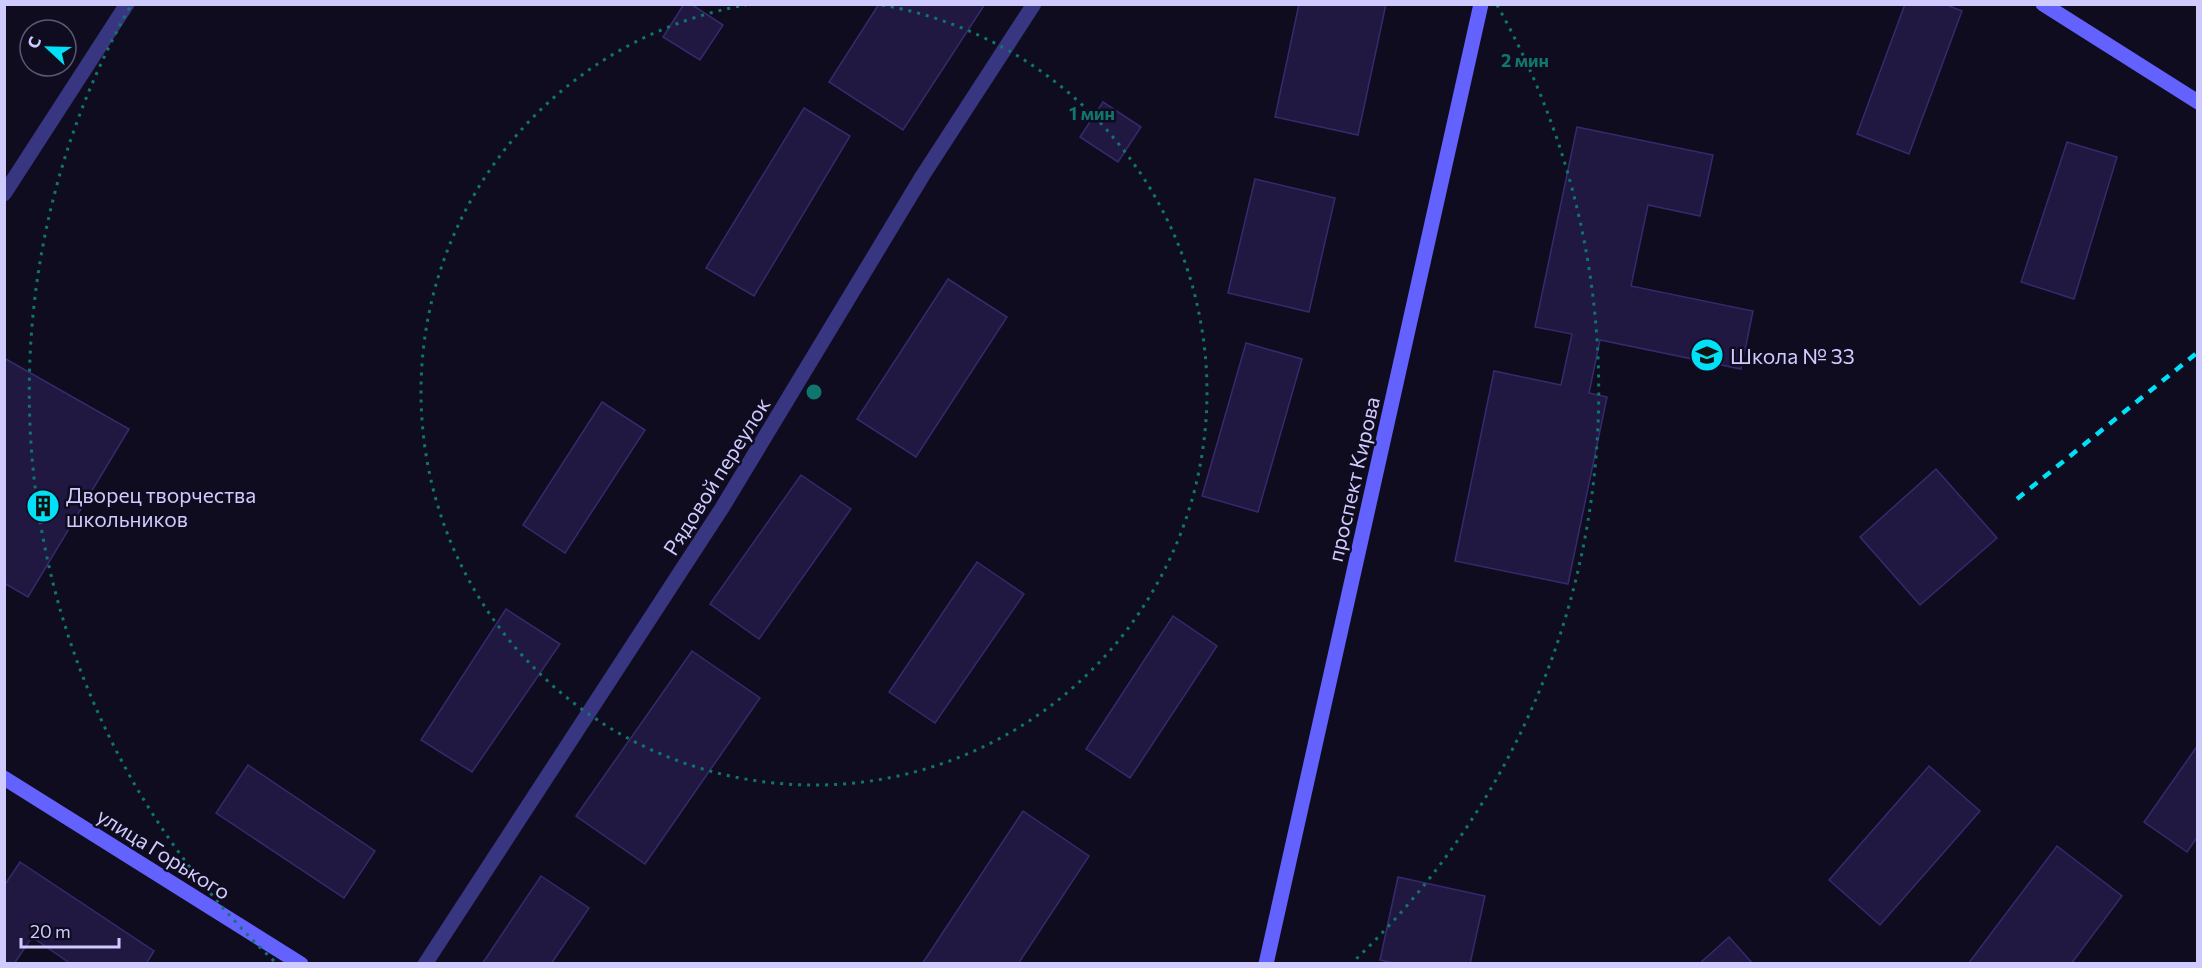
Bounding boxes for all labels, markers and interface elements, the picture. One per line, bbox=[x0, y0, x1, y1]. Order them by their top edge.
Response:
north arrow bbox=[18, 18, 78, 78]
text: С bbox=[23, 34, 45, 51]
text: 2 мин bbox=[1501, 49, 1549, 71]
text: 1 мин bbox=[1069, 102, 1115, 124]
school or university icon: Школа № 33 bbox=[1689, 337, 1725, 373]
place label: Школа № 33 bbox=[1730, 343, 1855, 368]
centre of rings bbox=[804, 382, 824, 402]
street label: Рядовой переулок bbox=[657, 393, 775, 559]
street label: проспект Кирова bbox=[1322, 394, 1384, 564]
place label: Дворец творчества школьников bbox=[66, 482, 256, 531]
building icon: Дворец творчества школьников bbox=[25, 488, 61, 524]
street label: улица Горького bbox=[93, 802, 235, 904]
scale bar bbox=[21, 911, 118, 949]
text: 20 m bbox=[30, 920, 71, 942]

